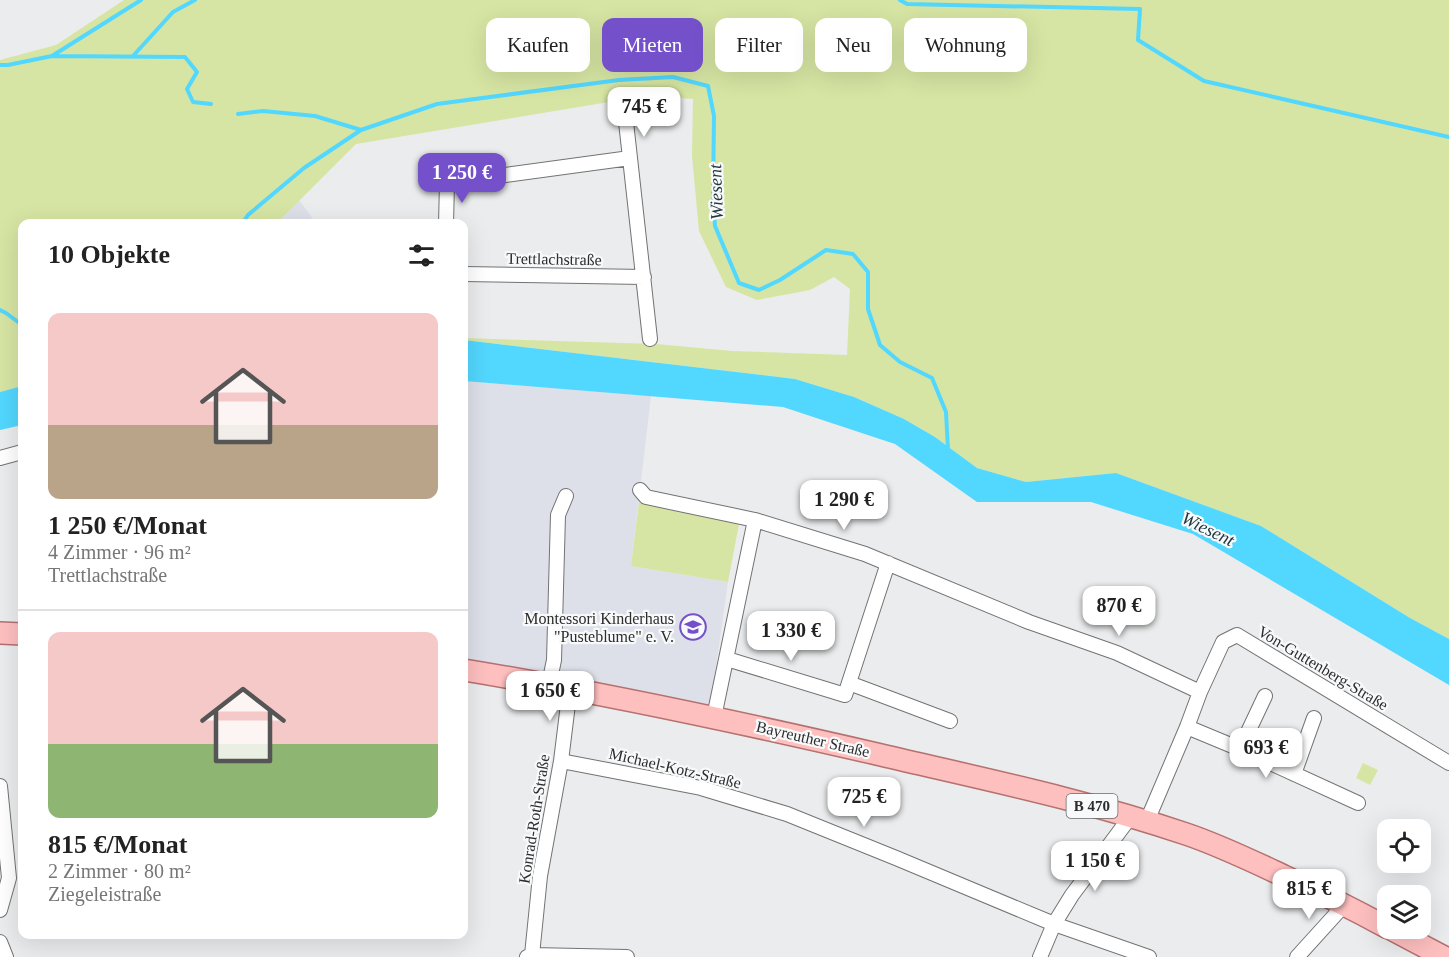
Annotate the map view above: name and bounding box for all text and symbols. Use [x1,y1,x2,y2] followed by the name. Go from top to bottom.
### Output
[486,18,590,72] chip: Kaufen
[602,18,703,72] chip: Mieten
[715,18,803,72] chip: Filter
[815,18,892,72] chip: Neu
[904,18,1027,72] chip: Wohnung
[602,87,686,138] pin: 745 €
[622,95,667,117] text: 745 €
[407,153,517,204] pin: 1 250 €
[432,161,492,183] text: 1 250 €
[705,163,727,220] water label: Wiesent
[405,239,438,272] icon: filters
[48,240,170,269] text: 10 Objekte
[506,250,602,268] street label: Trettlachstraße
[189,352,297,460] icon: home
[789,480,899,531] pin: 1 290 €
[814,488,874,510] text: 1 290 €
[1178,508,1238,551] water label: Wiesent
[48,511,207,540] text: 1 250 €/Monat
[48,541,191,563] text: 4 Zimmer · 96 m²
[48,564,167,586] text: Trettlachstraße
[1077,586,1161,637] pin: 870 €
[1097,594,1142,616] text: 870 €
[524,610,674,645] place label: Montessori Kinderhaus "Pusteblume" e. V.
[736,611,846,662] pin: 1 330 €
[678,612,708,642] school or university icon: Montessori Kinderhaus "Pusteblume" e. V.
[761,619,821,641] text: 1 330 €
[1254,622,1391,714] street label: Von-Guttenberg-Straße
[189,671,297,779] icon: home
[495,671,605,722] pin: 1 650 €
[520,679,580,701] text: 1 650 €
[754,718,871,761] street label: Bayreuther Straße
[1224,728,1308,779] pin: 693 €
[1244,736,1289,758] text: 693 €
[607,745,743,791] street label: Michael-Kotz-Straße
[515,753,553,885] street label: Konrad-Roth-Straße
[822,777,906,828] pin: 725 €
[842,785,887,807] text: 725 €
[1066,794,1118,818] road number: B 470
[1377,819,1431,939] map controls
[1377,819,1431,873] button: locate
[48,830,187,859] text: 815 €/Monat
[1040,841,1150,892] pin: 1 150 €
[1065,849,1125,871] text: 1 150 €
[48,860,191,882] text: 2 Zimmer · 80 m²
[1267,869,1351,920] pin: 815 €
[1287,877,1332,899] text: 815 €
[48,883,161,905] text: Ziegeleistraße
[1377,885,1431,939] button: layers

